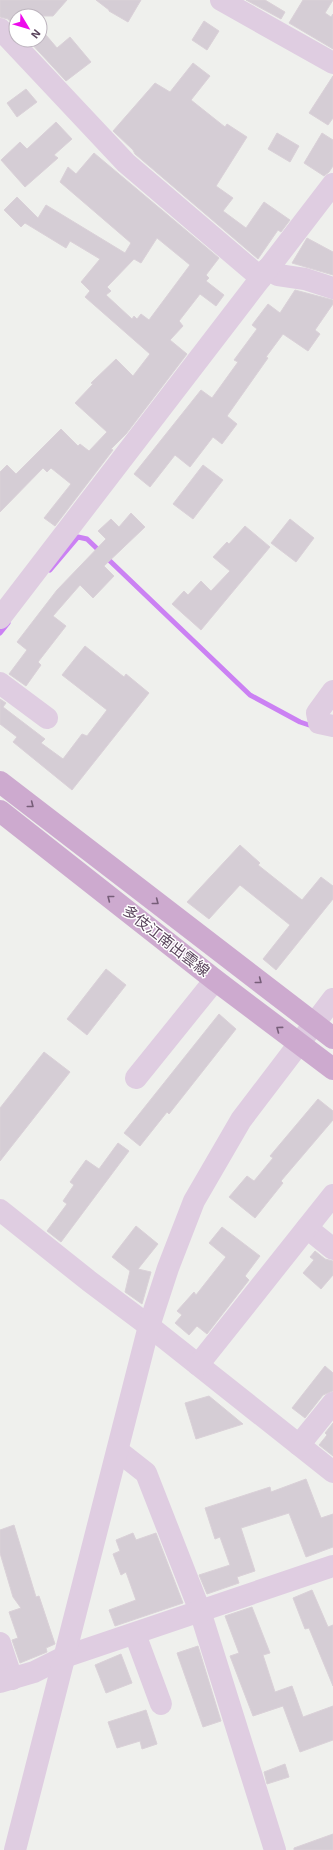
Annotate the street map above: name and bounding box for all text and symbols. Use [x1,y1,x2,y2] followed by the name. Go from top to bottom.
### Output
[8,8,48,48] north arrow
[29,27,44,42] text: N
[26,801,33,808] one-way arrow
[108,895,115,902] one-way arrow
[152,897,159,904] one-way arrow
[120,901,214,980] street label: 多伎江南出雲線
[255,976,262,983] one-way arrow
[277,1027,284,1034] one-way arrow

